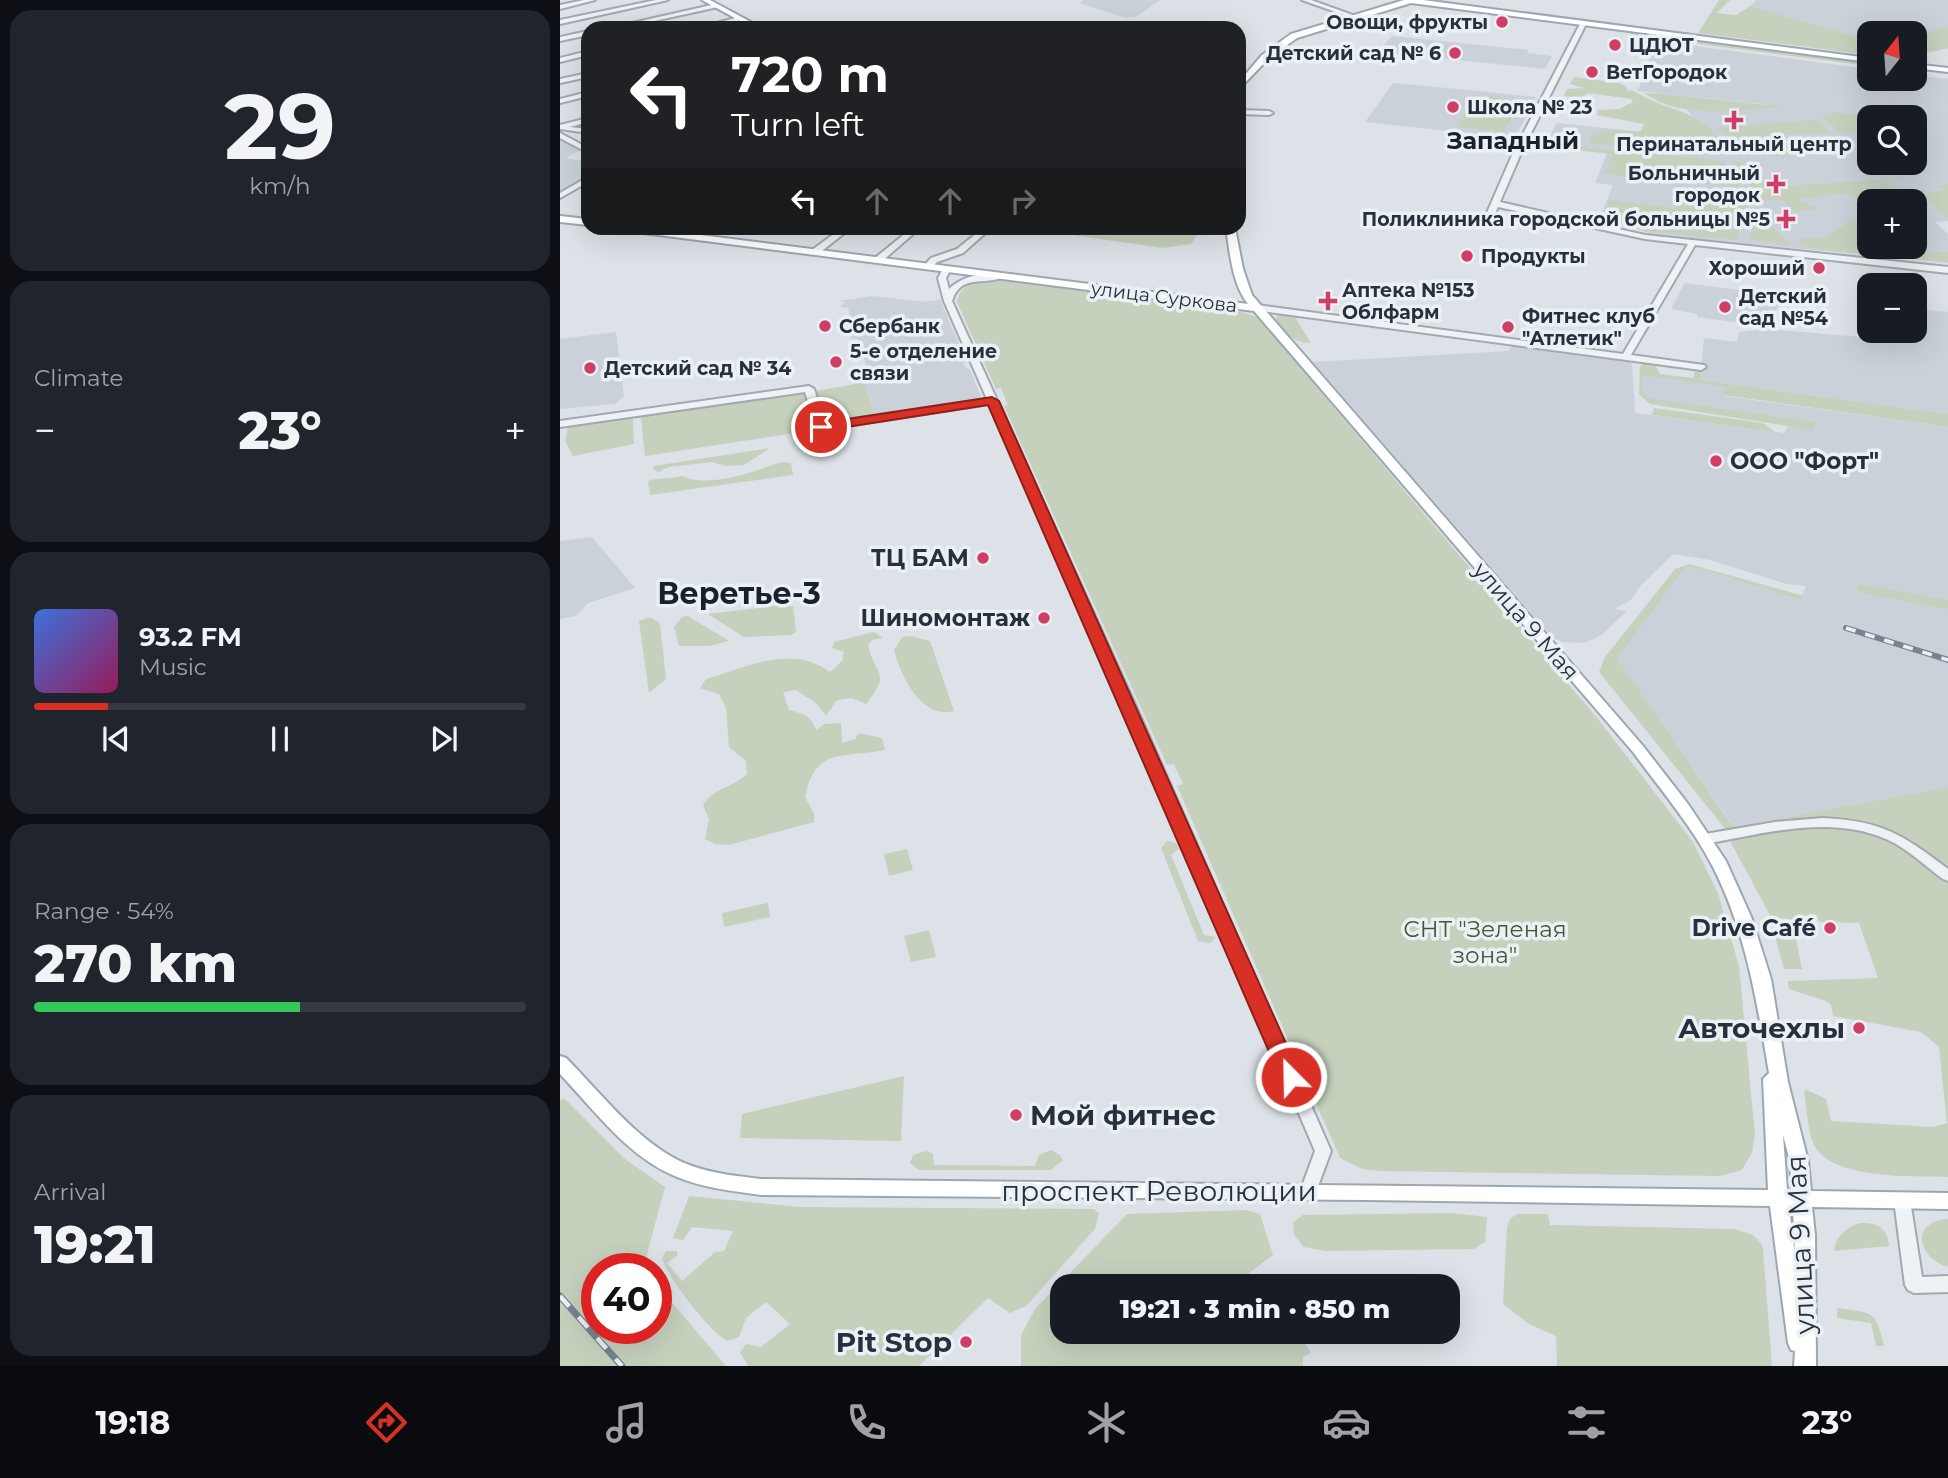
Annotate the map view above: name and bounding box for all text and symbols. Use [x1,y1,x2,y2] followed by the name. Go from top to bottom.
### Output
[1326,11,1488,34] place label: Овощи, фрукты
[1494,14,1510,30] marker: Овощи, фрукты
[1857,21,1927,91] north arrow
[1857,21,1927,343] map controls
[1629,34,1694,57] place label: ЦДЮТ
[1607,37,1623,53] marker: ЦДЮТ
[1266,42,1441,65] place label: Детский сад № 6
[731,45,889,104] text: 720 m
[1447,45,1463,61] marker: Детский сад № 6
[616,49,707,140] icon: left
[1606,61,1728,84] place label: ВетГородок
[1584,64,1600,80] marker: ВетГородок
[224,71,336,182] text: 29
[1467,96,1593,119] place label: Школа № 23
[1445,99,1461,115] marker: Школа № 23
[731,105,865,144] text: Turn left
[1857,105,1927,175] button: search
[1724,110,1744,130] marker: Перинатальный центр
[1446,126,1579,155] district label: Западный
[1616,133,1852,156] place label: Перинатальный центр
[1628,162,1761,207] place label: Больничный городок
[249,172,311,200] text: km/h
[1766,174,1786,194] marker: Больничный городок
[785,182,823,220] icon: left
[858,182,896,220] icon: ahead
[931,182,969,220] icon: ahead
[1004,182,1042,220] icon: right
[1857,189,1927,259] button: +
[1362,208,1770,231] place label: Поликлиника городской больницы №5
[1776,209,1796,229] marker: Поликлиника городской больницы №5
[1481,245,1585,268] place label: Продукты
[1459,248,1475,264] marker: Продукты
[1708,257,1805,280] place label: Хороший
[1811,260,1827,276] marker: Хороший
[1857,273,1927,343] button: −
[1089,277,1238,317] street label: улица Суркова
[1342,279,1475,324] place label: Аптека №153 Облфарм
[1739,285,1828,330] place label: Детский сад №54
[1320,293,1336,309] marker: Аптека №153 Облфарм
[1717,299,1733,315] marker: Детский сад №54
[1522,305,1655,350] place label: Фитнес клуб "Атлетик"
[839,315,941,338] place label: Сбербанк
[817,318,833,334] marker: Сбербанк
[1500,319,1516,335] marker: Фитнес клуб "Атлетик"
[850,340,997,385] place label: 5-е отделение связи
[828,354,844,370] marker: 5-е отделение связи
[604,357,791,380] place label: Детский сад № 34
[582,360,598,376] marker: Детский сад № 34
[34,364,123,392] text: Climate
[791,397,851,457] pin
[238,399,322,462] text: 23°
[34,407,56,454] text: −
[504,407,526,454] text: +
[802,408,840,446] icon: arrive
[1730,447,1879,475] place label: ООО "Форт"
[1708,453,1724,469] marker: ООО "Форт"
[871,544,969,572] place label: ТЦ БАМ
[975,550,991,566] marker: ТЦ БАМ
[1466,555,1585,686] street label: улица 9 Мая
[657,575,821,612] district label: Веретье-3
[860,604,1030,632] place label: Шиномонтаж
[1036,610,1052,626] marker: Шиномонтаж
[139,621,242,653] text: 93.2 FM
[139,653,207,681] text: Music
[97,720,135,758] icon: previous
[261,720,299,758] icon: pause
[425,720,463,758] icon: next
[34,897,174,925] text: Range · 54%
[1692,914,1816,942] place label: Drive Café
[1403,915,1567,969] park label: СНТ "Зеленая зона"
[1822,920,1838,936] marker: Drive Café
[34,932,237,995] text: 270 km
[1678,1011,1845,1045] place label: Авточехлы
[1851,1020,1867,1036] marker: Авточехлы
[1254,1040,1328,1114] position arrow
[1030,1098,1216,1132] place label: Мой фитнес
[1008,1107,1024,1123] marker: Мой фитнес
[1778,1155,1822,1336] street label: улица 9 Мая
[1001,1174,1317,1208] street label: проспект Революции
[34,1178,107,1206] text: Arrival
[34,1213,156,1276] text: 19:21
[581,1253,672,1344] speed limit sign: 40
[1120,1293,1390,1325] text: 19:21 · 3 min · 850 m
[836,1325,952,1359] place label: Pit Stop
[958,1334,974,1350] marker: Pit Stop
[362,1398,411,1447] icon: directions
[602,1398,651,1447] icon: music
[842,1398,891,1447] icon: phone
[1082,1398,1131,1447] icon: climate
[1322,1398,1371,1447] icon: car
[1562,1398,1611,1447] icon: filters
[96,1403,171,1442] text: 19:18
[1802,1403,1852,1442] text: 23°

